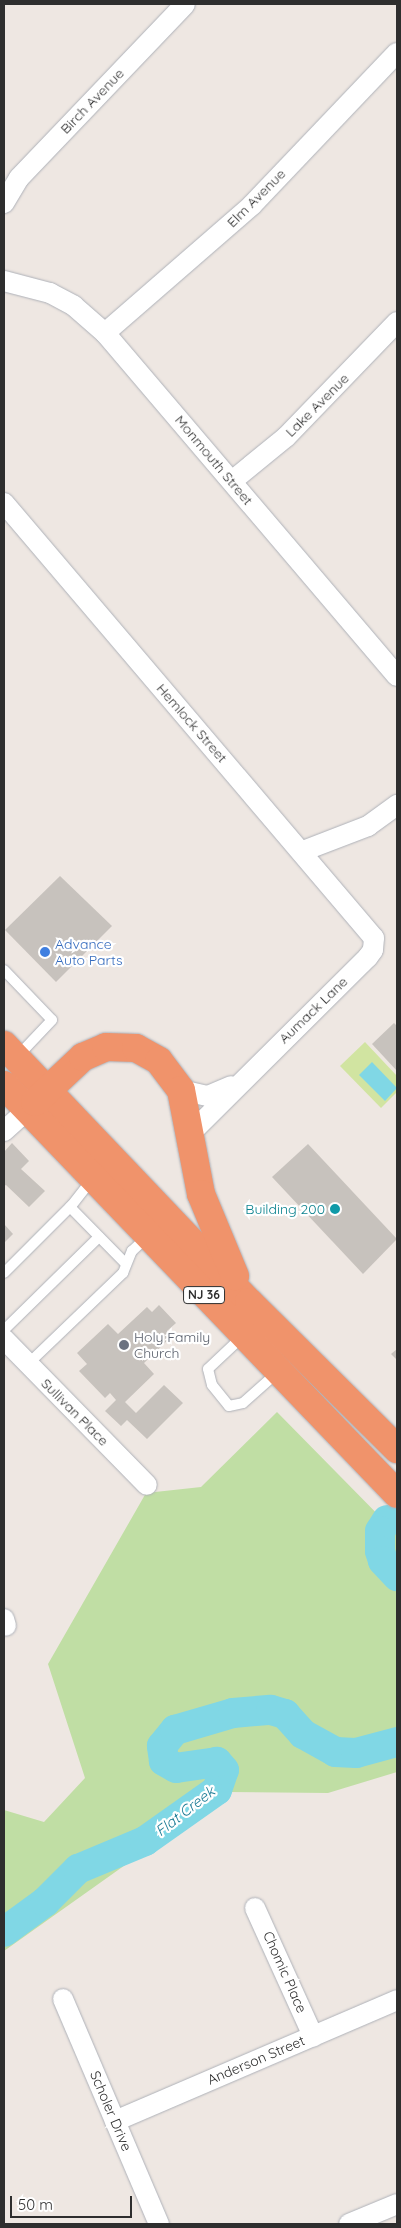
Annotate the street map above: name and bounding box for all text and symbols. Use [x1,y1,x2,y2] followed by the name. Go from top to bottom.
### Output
[57,65,127,137] street label: Birch Avenue
[223,165,289,231] street label: Elm Avenue
[282,370,352,440] street label: Lake Avenue
[172,412,256,508] street label: Monmouth Street
[153,680,231,766] street label: Hemlock Street
[55,936,123,969] place label: Advance Auto Parts
[39,946,51,958] marker: Advance Auto Parts
[275,973,351,1047] street label: Aumack Lane
[245,1201,325,1217] place label: Building 200
[329,1203,341,1215] marker: Building 200
[183,1286,225,1304] road number: NJ 36
[134,1329,210,1361] place label: Holy Family Church
[118,1339,130,1351] marker: Holy Family Church
[38,1375,112,1449] street label: Sullivan Place
[152,1782,218,1840] water label: Flat Creek
[260,1929,310,2015] street label: Chomic Place
[205,2032,307,2088] street label: Anderson Street
[87,2068,135,2154] street label: Scholer Drive
[12,2186,135,2218] scale bar
[18,2195,53,2214] text: 50 m

